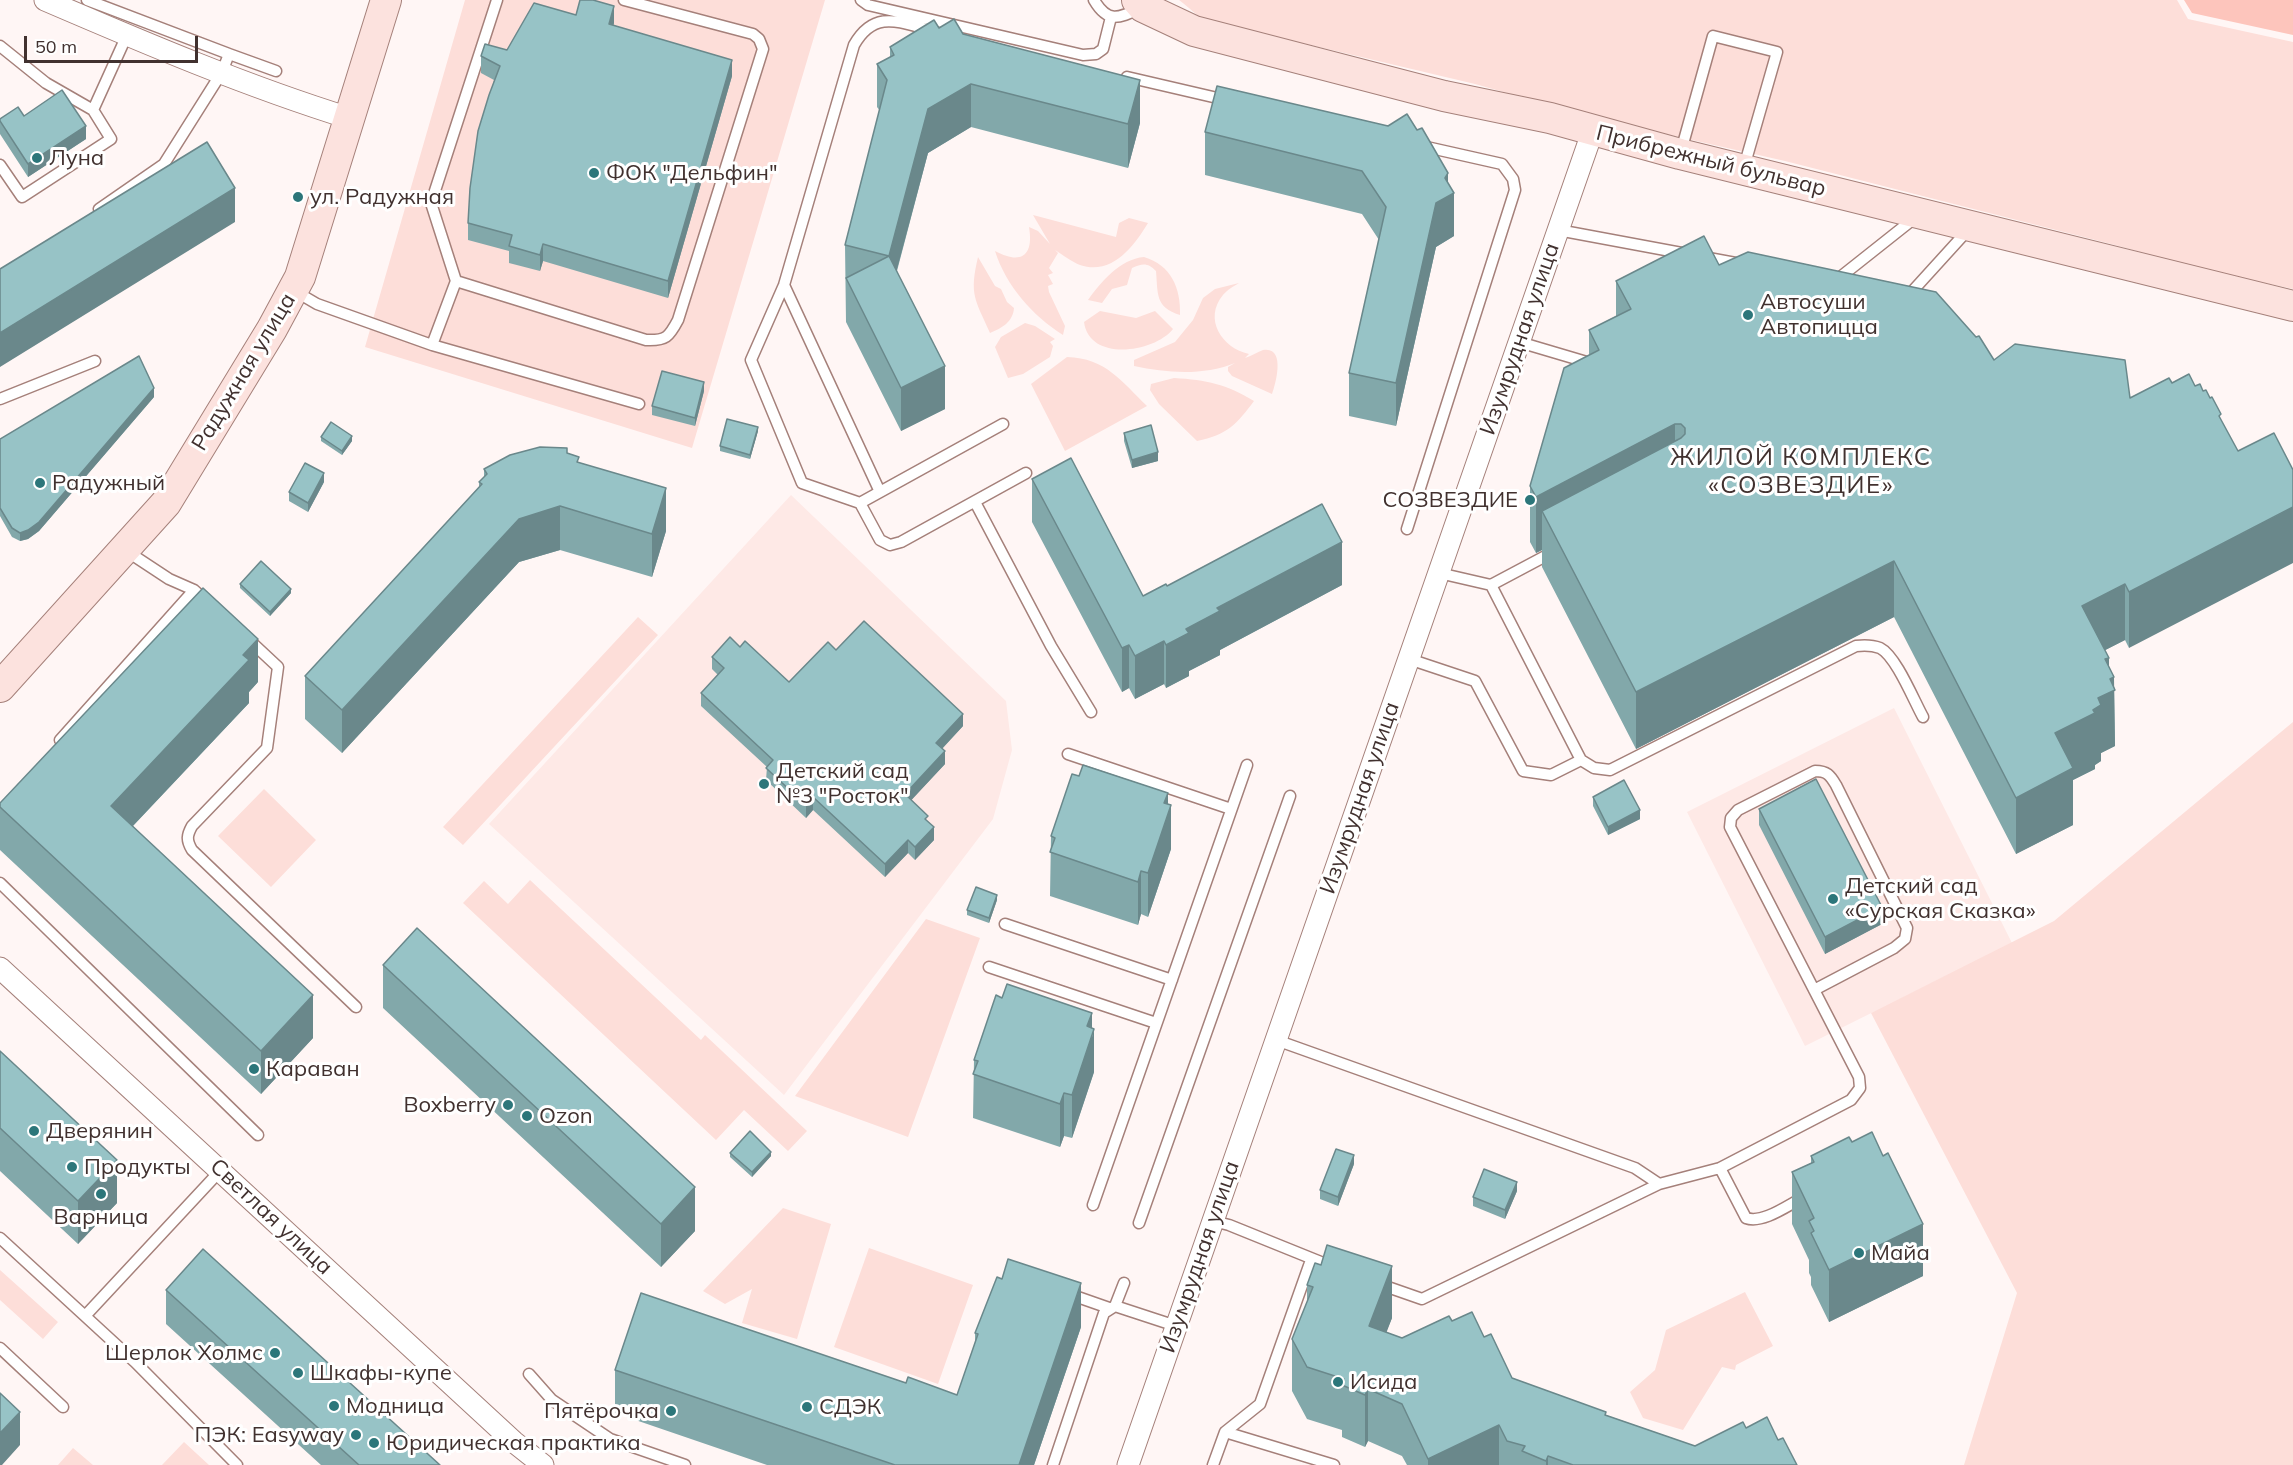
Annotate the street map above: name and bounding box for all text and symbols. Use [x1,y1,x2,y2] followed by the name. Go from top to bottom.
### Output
[27,24,201,62] scale bar
[35,35,77,58] text: 50 m
[1593,120,1829,202] street label: Прибрежный бульвар
[49,145,104,171] place label: Луна
[30,151,44,165] marker: Луна
[606,160,778,186] place label: ФОК "Дельфин"
[587,166,601,180] marker: ФОК "Дельфин"
[310,184,454,210] place label: ул. Радужная
[291,190,305,204] marker: ул. Радужная
[1475,240,1565,438] street label: Изумрудная улица
[187,288,301,456] street label: Радужная улица
[1760,289,1878,340] place label: Автосуши Автопицца
[1741,308,1755,322] marker: Автосуши Автопицца
[1670,444,1932,500] district label: ЖИЛОЙ КОМПЛЕКС «СОЗВЕЗДИЕ»
[52,470,165,496] place label: Радужный
[33,476,47,490] marker: Радужный
[1383,487,1518,513] place label: СОЗВЕЗДИЕ
[1523,493,1537,507] marker: СОЗВЕЗДИЕ
[1315,699,1405,897] street label: Изумрудная улица
[776,758,909,810] place label: Детский сад №3 "Росток"
[757,777,771,791] marker: Детский сад №3 "Росток"
[1845,873,2036,924] place label: Детский сад «Сурская Сказка»
[1826,892,1840,906] marker: Детский сад «Сурская Сказка»
[266,1056,360,1082] place label: Караван
[247,1062,261,1076] marker: Караван
[403,1092,496,1118] place label: Boxberry
[501,1098,515,1112] marker: Boxberry
[539,1103,593,1129] place label: Ozon
[520,1109,534,1123] marker: Ozon
[46,1118,153,1144] place label: Дверянин
[27,1124,41,1138] marker: Дверянин
[84,1154,191,1180] place label: Продукты
[204,1154,338,1280] street label: Светлая улица
[1155,1158,1245,1356] street label: Изумрудная улица
[65,1160,79,1174] marker: Продукты
[94,1187,108,1201] marker: Варница
[54,1204,148,1230] place label: Варница
[1871,1240,1930,1266] place label: Майа
[1852,1246,1866,1260] marker: Майа
[105,1340,263,1366] place label: Шерлок Холмс
[268,1346,282,1360] marker: Шерлок Холмс
[310,1360,452,1386] place label: Шкафы-купе
[291,1366,305,1380] marker: Шкафы-купе
[1350,1369,1417,1395] place label: Исида
[1331,1375,1345,1389] marker: Исида
[346,1393,444,1419] place label: Модница
[819,1394,881,1420] place label: СДЭК
[544,1398,659,1424] place label: Пятёрочка
[327,1399,341,1413] marker: Модница
[800,1400,814,1414] marker: СДЭК
[664,1404,678,1418] marker: Пятёрочка
[195,1422,344,1448] place label: ПЭК: Easyway
[349,1428,363,1442] marker: ПЭК: Easyway
[386,1430,641,1456] place label: Юридическая практика
[367,1436,381,1450] marker: Юридическая практика

